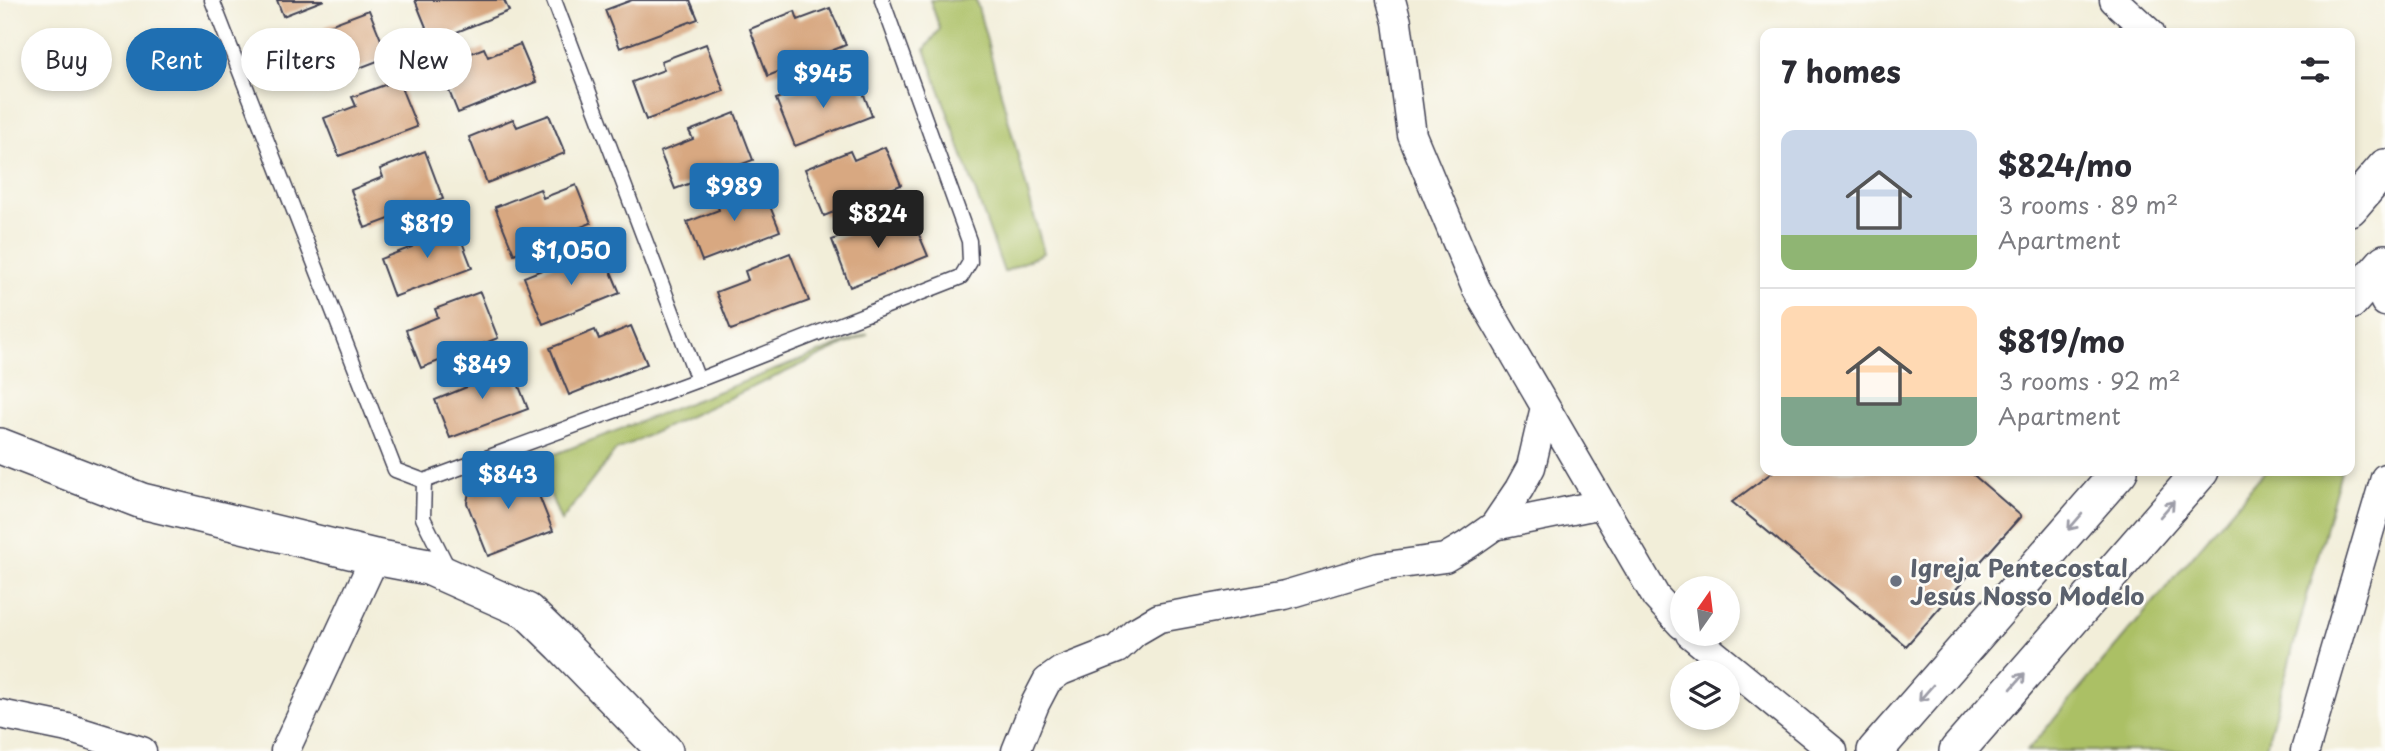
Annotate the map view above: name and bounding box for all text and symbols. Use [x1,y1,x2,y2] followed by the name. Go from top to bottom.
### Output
[21,28,112,91] chip: Buy
[126,28,227,91] chip: Rent
[241,28,360,91] chip: Filters
[374,28,472,91] chip: New
[1781,48,1901,93] text: 7 homes
[782,50,864,110] pin: $945
[2296,51,2334,89] icon: filters
[793,55,853,90] text: $945
[1998,142,2132,187] text: $824/mo
[1837,158,1921,242] icon: home
[693,164,775,223] pin: $989
[706,168,762,203] text: $989
[1998,187,2178,222] text: 3 rooms · 89 m²
[837,190,919,250] pin: $824
[849,195,907,230] text: $824
[386,201,468,260] pin: $819
[400,205,454,240] text: $819
[1998,222,2121,257] text: Apartment
[514,228,628,287] pin: $1,050
[531,232,611,267] text: $1,050
[1998,318,2125,363] text: $819/mo
[1837,334,1921,418] icon: home
[441,342,523,401] pin: $849
[453,346,511,381] text: $849
[1998,363,2181,398] text: 3 rooms · 92 m²
[1998,398,2121,433] text: Apartment
[467,452,549,511] pin: $843
[478,456,538,491] text: $843
[2159,500,2175,518] one-way arrow
[2067,513,2084,530] one-way arrow
[1910,549,2144,613] place label: Igreja Pentecostal Jesus Nosso Modelo
[1888,573,1904,589] marker: Igreja Pentecostal Jesus Nosso Modelo
[1670,576,1740,646] north arrow
[1670,576,1740,730] map controls
[1670,660,1740,730] button: layers
[2010,672,2026,690] one-way arrow
[1917,684,1934,701] one-way arrow

